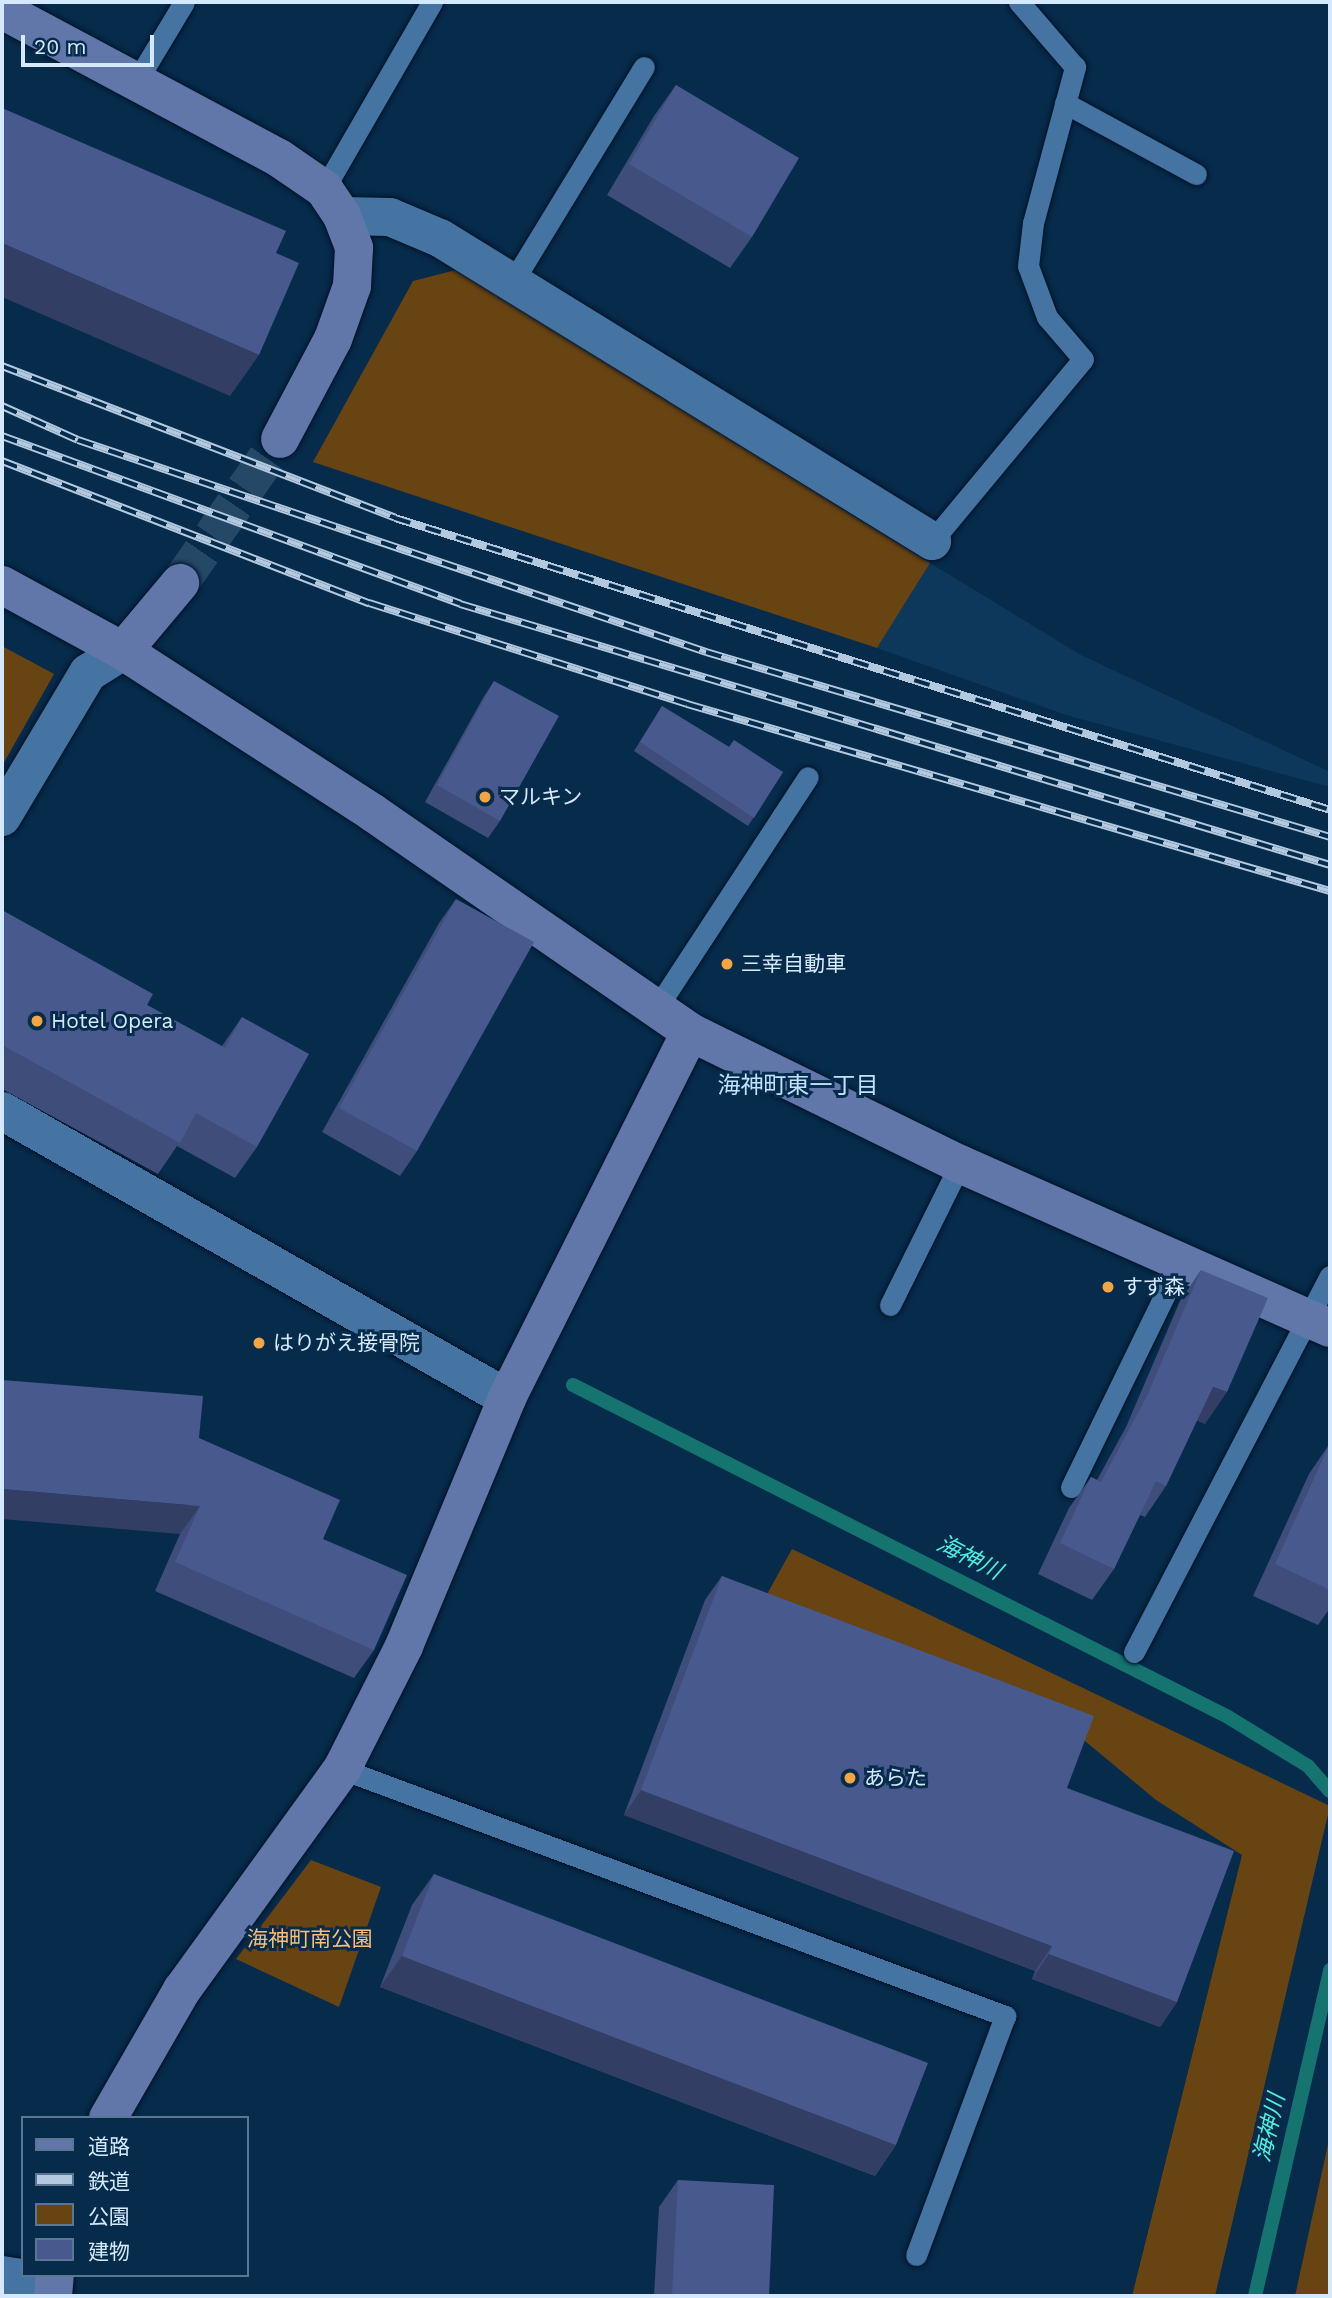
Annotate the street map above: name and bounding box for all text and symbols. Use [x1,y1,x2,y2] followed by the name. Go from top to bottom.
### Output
[24,21,158,65] scale bar
[34,34,86,59] text: 20 m
[499,784,583,810] place label: マルキン
[477,789,493,805] marker: マルキン
[741,951,846,977] place label: 三幸自動車
[719,956,735,972] marker: 三幸自動車
[51,1008,174,1034] place label: Hotel Opera
[29,1013,45,1029] marker: Hotel Opera
[718,1072,878,1100] district label: 海神町東一丁目
[1122,1274,1185,1300] place label: すず森
[1100,1279,1116,1295] marker: すず森
[273,1330,420,1356] place label: はりがえ接骨院
[251,1335,267,1351] marker: はりがえ接骨院
[932,1530,1006,1586] water label: 海神川
[864,1765,927,1791] place label: あらた
[842,1770,858,1786] marker: あらた
[247,1926,373,1952] park label: 海神町南公園
[1249,2091,1291,2165] water label: 海神川
[21,2116,248,2277] legend
[88,2134,130,2159] text: 道路
[88,2169,130,2194] text: 鉄道
[88,2204,130,2229] text: 公園
[88,2239,130,2264] text: 建物

